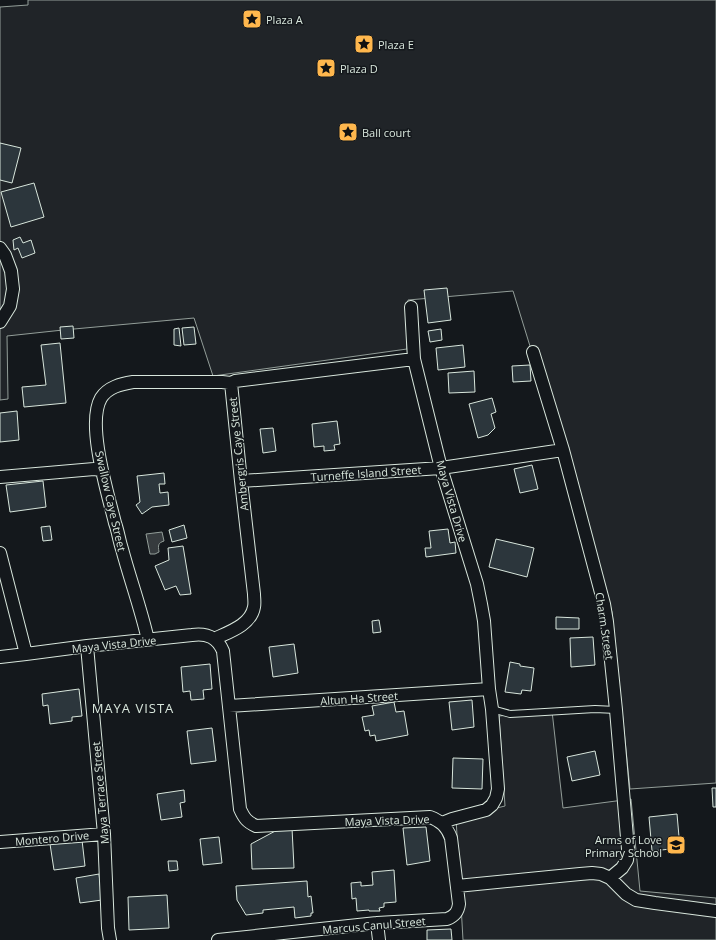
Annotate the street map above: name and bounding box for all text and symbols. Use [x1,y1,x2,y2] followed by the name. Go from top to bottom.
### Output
[241,8,263,30] place icon: Plaza A
[266,12,303,27] place label: Plaza A
[353,33,375,55] place icon: Plaza E
[378,37,414,52] place label: Plaza E
[315,57,337,79] place icon: Plaza D
[340,61,378,76] place label: Plaza D
[337,121,359,143] place icon: Ball court
[362,125,411,140] place label: Ball court
[225,396,251,512] street label: Ambergris Caye Street
[92,449,130,553] street label: Swallow Caye Street
[433,458,471,544] street label: Maya Vista Drive
[310,462,422,484] street label: Turneffe Island Street
[592,591,618,661] street label: Charm Street
[71,632,157,656] street label: Maya Vista Drive
[320,688,398,708] street label: Altun Ha Street
[92,699,174,717] district label: MAYA VISTA
[88,741,112,845] street label: Maya Terrace Street
[344,811,430,829] street label: Maya Vista Drive
[14,827,90,849] street label: Montero Drive
[585,832,662,860] place label: Arms of Love Primary School
[665,834,687,856] school or university icon: Arms of Love Primary School
[322,913,426,937] street label: Marcus Canul Street

